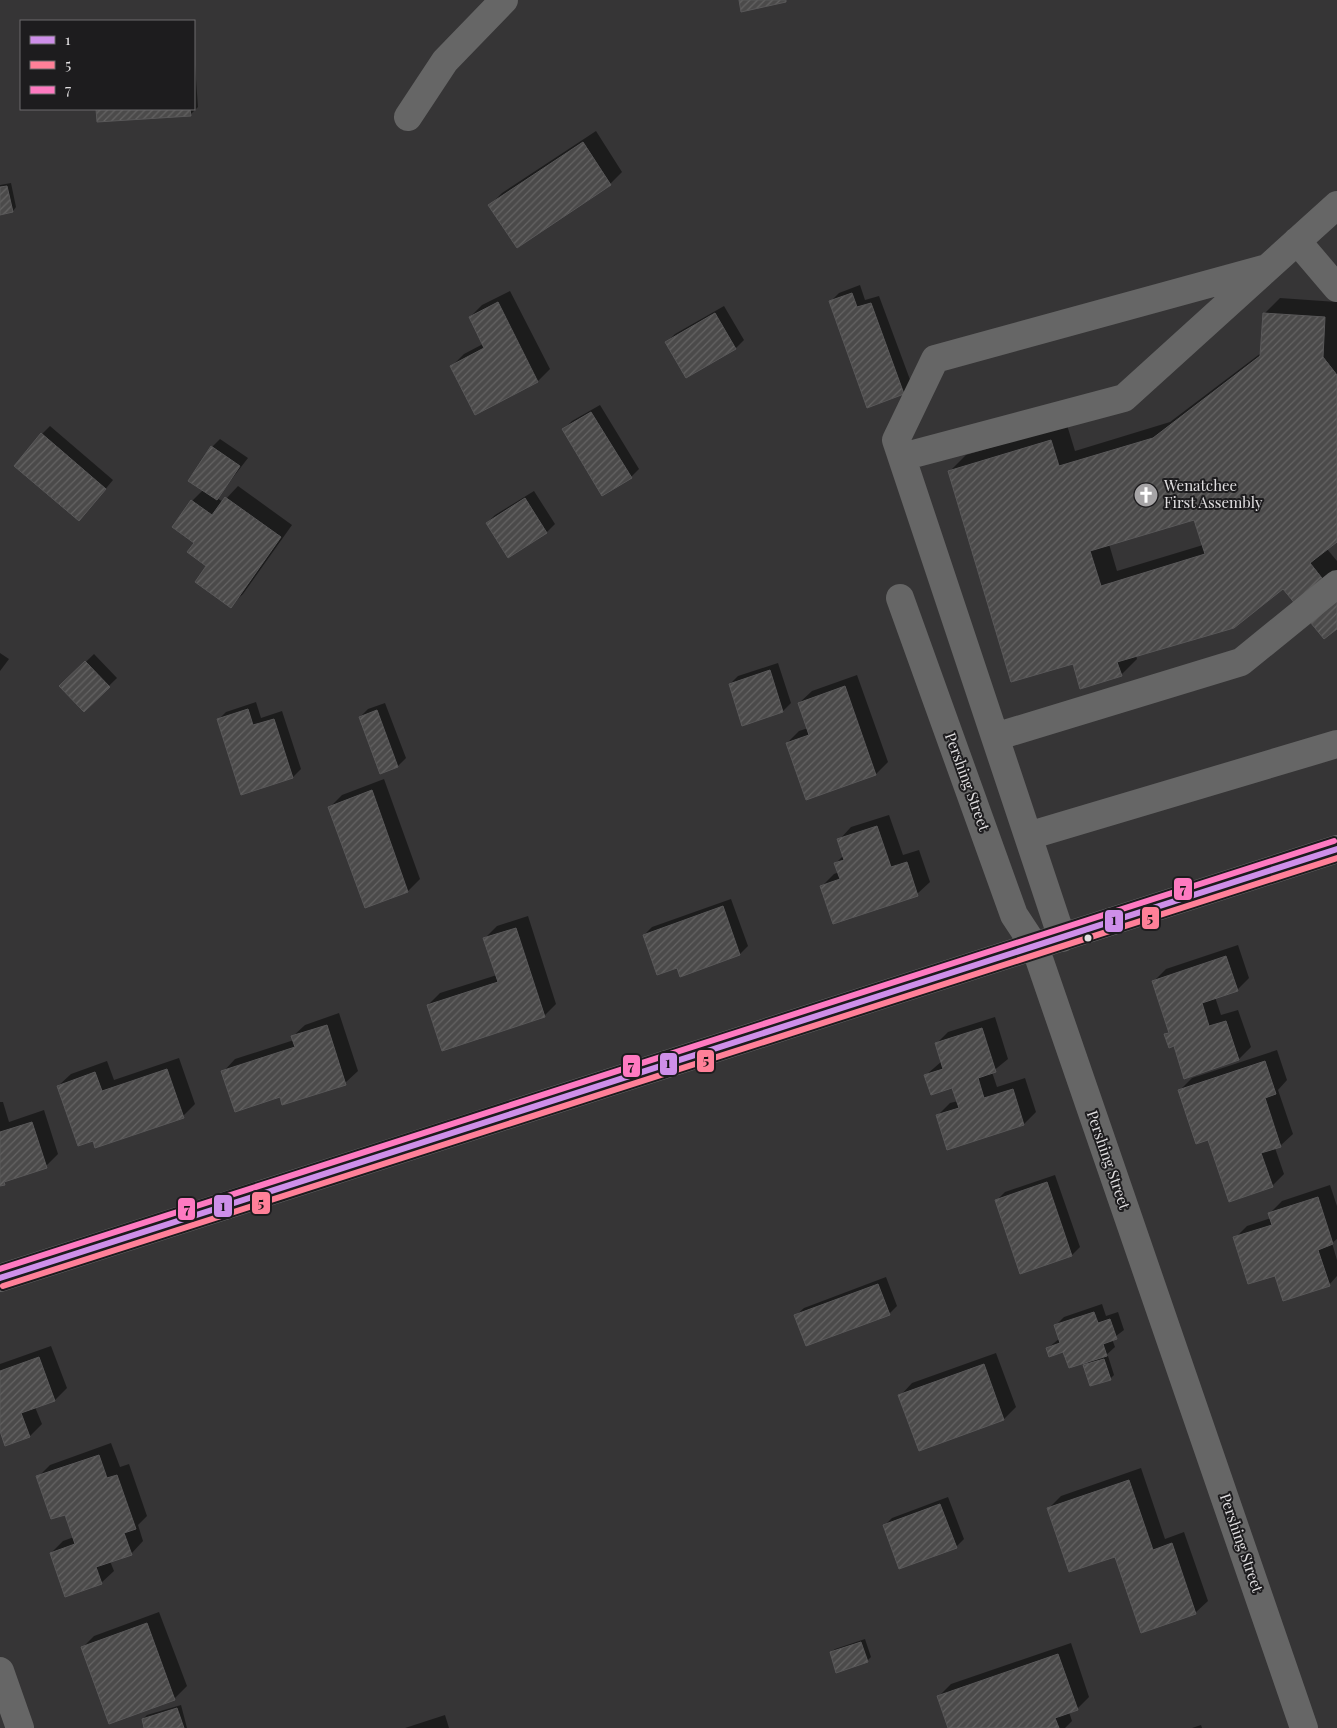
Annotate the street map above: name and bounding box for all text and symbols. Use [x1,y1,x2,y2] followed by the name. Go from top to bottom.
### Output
[20,20,195,110] legend
[65,29,71,49] text: 1
[65,54,71,74] text: 5
[65,79,71,99] text: 7
[1163,475,1263,512] place label: Wenatchee First Assembly
[1133,482,1159,508] church icon: Wenatchee First Assembly
[941,730,995,834] street label: Pershing Street
[1173,877,1193,901] line badge: 7
[1180,879,1187,898] text: 7
[1141,906,1160,930] line badge: 5
[1147,908,1153,927] text: 5
[1104,909,1124,933] line badge: 1
[1111,910,1117,929] text: 1
[1083,933,1093,943] unlabelled marker
[696,1049,715,1073] line badge: 5
[703,1050,709,1069] text: 5
[659,1052,678,1076] line badge: 1
[665,1053,671,1072] text: 1
[622,1054,641,1078] line badge: 7
[628,1056,635,1075] text: 7
[1083,1107,1135,1213] street label: Pershing Street
[251,1191,271,1215] line badge: 5
[258,1193,264,1212] text: 5
[213,1194,233,1218] line badge: 1
[220,1196,226,1215] text: 1
[177,1197,196,1221] line badge: 7
[184,1199,191,1218] text: 7
[1216,1490,1268,1596] street label: Pershing Street

